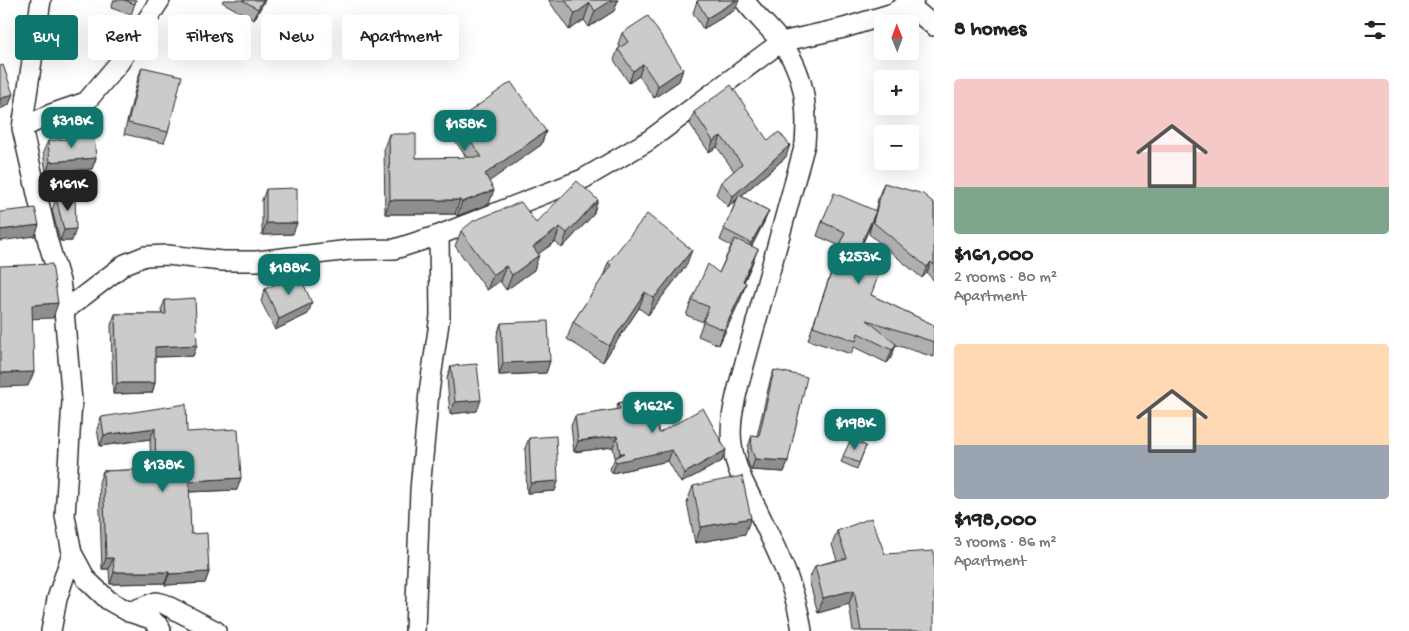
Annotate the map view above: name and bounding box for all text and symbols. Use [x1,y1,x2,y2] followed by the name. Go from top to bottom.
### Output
[15,15,78,60] chip: Buy
[88,15,158,60] chip: Rent
[168,15,251,60] chip: Filters
[261,15,332,60] chip: New
[342,15,459,60] chip: Apartment
[874,15,919,60] north arrow
[874,15,919,170] map controls
[1361,16,1389,44] icon: filters
[954,18,1026,43] text: 8 homes
[874,70,919,115] button: +
[37,106,107,149] pin: $318K
[430,110,500,152] pin: $158K
[1127,111,1217,201] icon: home
[52,113,92,132] text: $318K
[445,116,485,135] text: $158K
[874,125,919,170] button: −
[33,170,103,212] pin: $161K
[49,176,87,195] text: $161K
[824,242,894,285] pin: $253K
[954,244,1033,269] text: $161,000
[839,249,879,268] text: $253K
[254,254,324,296] pin: $188K
[269,260,309,279] text: $188K
[954,269,1057,288] text: 2 rooms · 80 m²
[954,288,1026,307] text: Apartment
[1127,376,1217,466] icon: home
[618,392,688,434] pin: $162K
[634,398,672,417] text: $162K
[820,408,890,451] pin: $198K
[835,415,875,434] text: $198K
[128,450,198,493] pin: $138K
[143,457,183,476] text: $138K
[954,509,1036,534] text: $198,000
[954,534,1057,553] text: 3 rooms · 86 m²
[954,553,1026,572] text: Apartment

